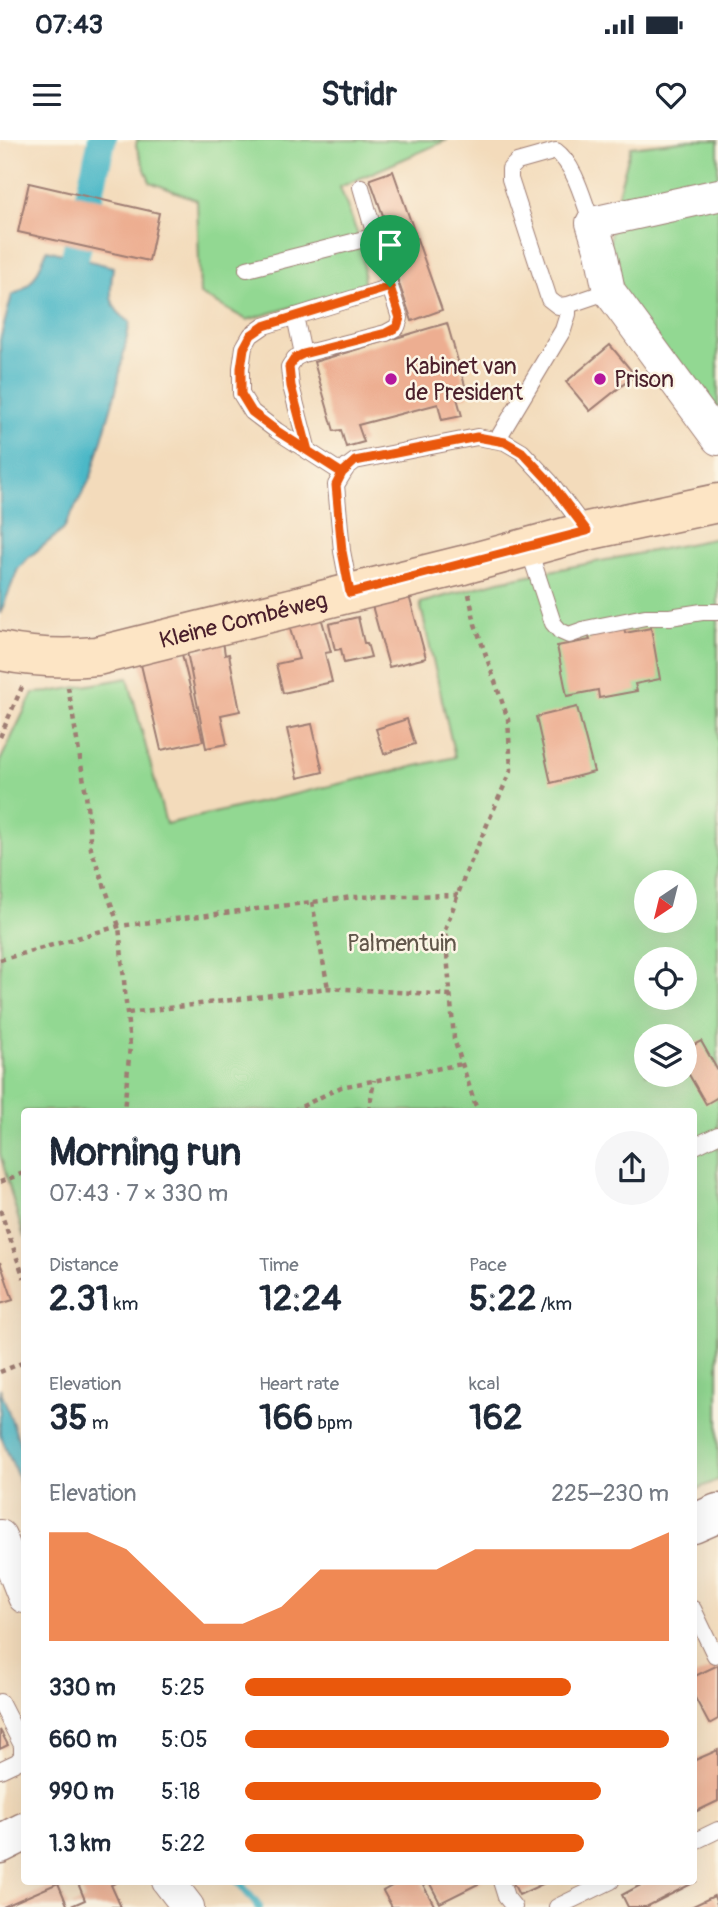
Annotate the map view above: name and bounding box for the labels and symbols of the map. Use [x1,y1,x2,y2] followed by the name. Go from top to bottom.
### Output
[360,215,420,287] pin
[405,352,524,407] place label: Kabinet van de President
[614,365,674,394] place label: Prison
[383,371,399,387] marker: Kabinet van de President
[592,371,608,387] marker: Prison
[156,585,330,655] street label: Kleine Combéweg
[634,870,696,933] north arrow
[347,929,457,958] park label: Palmentuin

